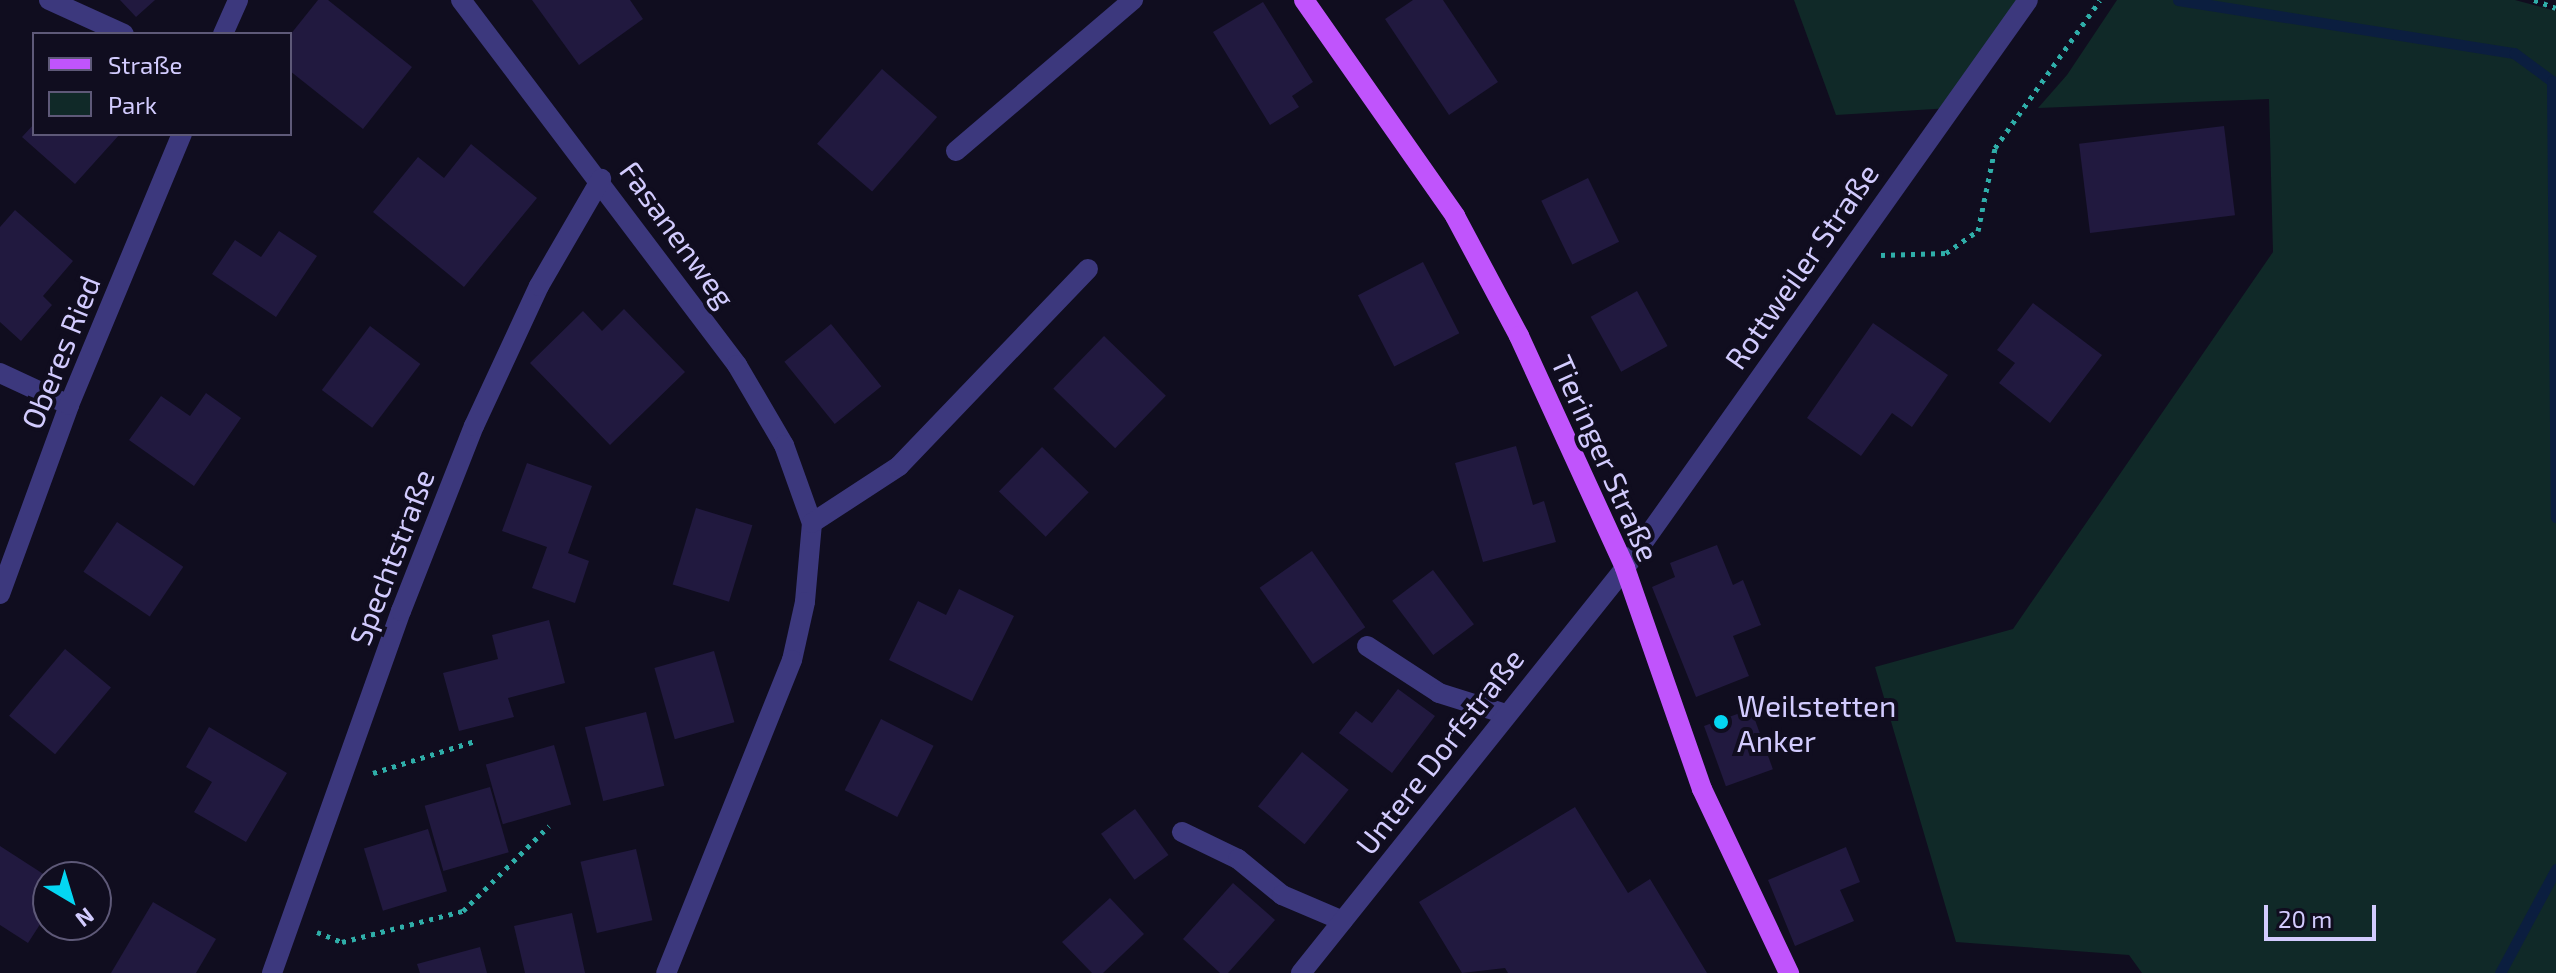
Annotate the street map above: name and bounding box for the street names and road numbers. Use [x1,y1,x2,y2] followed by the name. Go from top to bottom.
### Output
[613,154,743,314] street label: Fasanenweg
[1717,156,1885,376] street label: Rottweiler Straße
[13,270,107,434] street label: Oberes Ried
[1544,349,1668,567] street label: Tieringer Straße
[341,464,441,650] street label: Spechtstraße
[1347,641,1531,861] street label: Untere Dorfstraße

